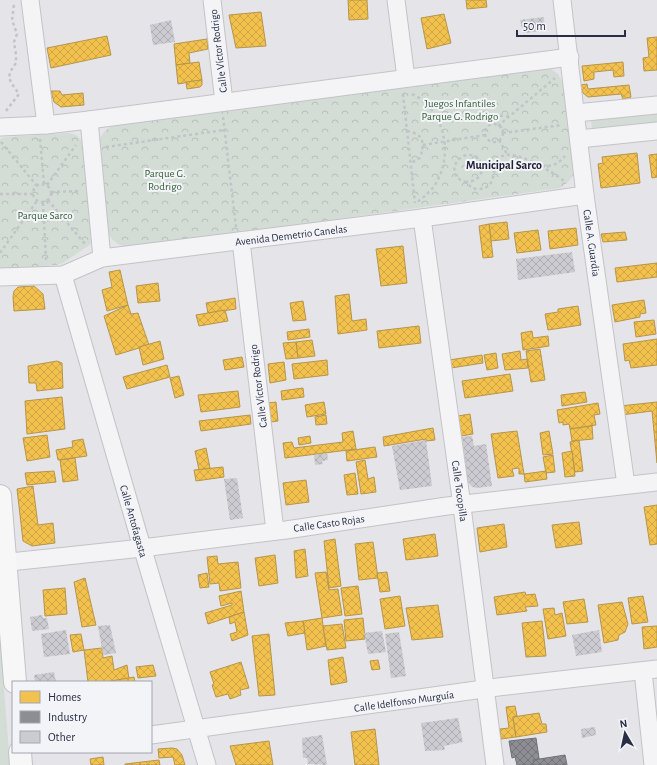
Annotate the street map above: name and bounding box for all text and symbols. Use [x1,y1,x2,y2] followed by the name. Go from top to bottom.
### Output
[208,9,229,93] street label: Calle Víctor Rodrigo
[517,12,625,38] scale bar
[523,20,546,32] text: 50 m
[422,98,498,122] park label: Juegos Infantiles Parque G. Rodrigo
[466,159,542,171] district label: Municipal Sarco
[144,168,186,192] park label: Parque G. Rodrigo
[581,209,602,277] street label: Calle A. Guardia
[17,210,73,221] park label: Parque Sarco
[234,223,348,248] street label: Avenida Demetrio Canelas
[248,344,269,428] street label: Calle Víctor Rodrigo
[450,460,469,522] street label: Calle Tocopilla
[118,484,149,559] street label: Calle Antofagasta
[293,513,365,534] street label: Calle Casto Rojas
[12,681,152,753] legend
[353,689,455,714] street label: Calle Idelfonso Murguía
[48,691,81,703] text: Homes
[48,711,87,724] text: Industry
[605,713,645,753] north arrow
[619,718,628,730] text: N
[48,731,75,743] text: Other

